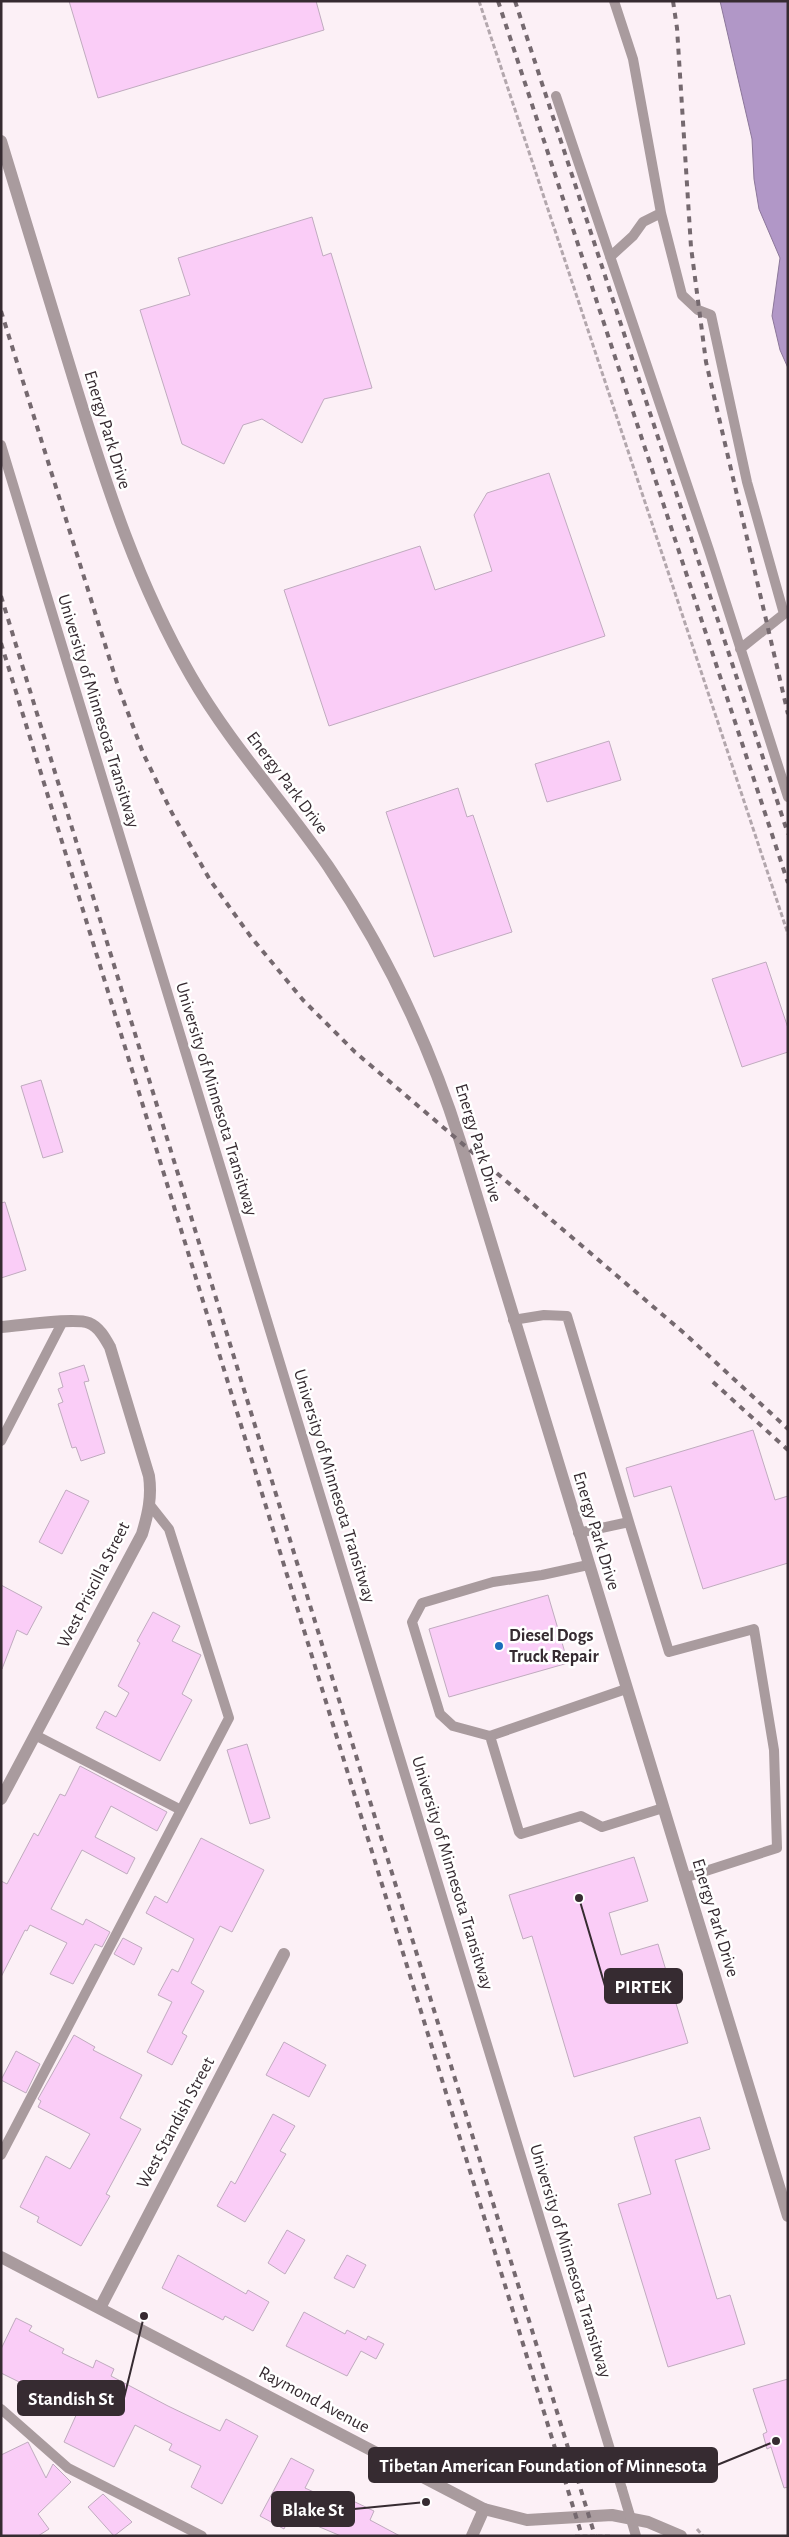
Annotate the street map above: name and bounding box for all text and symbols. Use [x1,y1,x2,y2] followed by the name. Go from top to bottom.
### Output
[80,369,134,491] street label: Energy Park Drive
[54,592,142,830] street label: University of Minnesota Transitway
[243,729,331,837] street label: Energy Park Drive
[172,980,260,1218] street label: University of Minnesota Transitway
[451,1082,505,1204] street label: Energy Park Drive
[290,1367,378,1605] street label: University of Minnesota Transitway
[569,1470,623,1592] street label: Energy Park Drive
[54,1519,134,1651] street label: West Priscilla Street
[509,1627,599,1666] place label: Diesel Dogs Truck Repair
[493,1640,505,1652] marker: Diesel Dogs Truck Repair
[408,1754,496,1992] street label: University of Minnesota Transitway
[688,1857,742,1979] street label: Energy Park Drive
[605,1969,682,2003] callout: PIRTEK
[614,1978,672,1997] text: PIRTEK
[134,2054,218,2192] street label: West Standish Street
[526,2142,614,2380] street label: University of Minnesota Transitway
[256,2363,372,2437] street label: Raymond Avenue
[18,2381,124,2415] callout: Standish St
[28,2390,115,2409] text: Standish St
[369,2448,717,2482] callout: Tibetan American Foundation of Minnesota
[379,2457,707,2476] text: Tibetan American Foundation of Minnesota
[272,2492,354,2526] callout: Blake St
[282,2501,345,2520] text: Blake St

